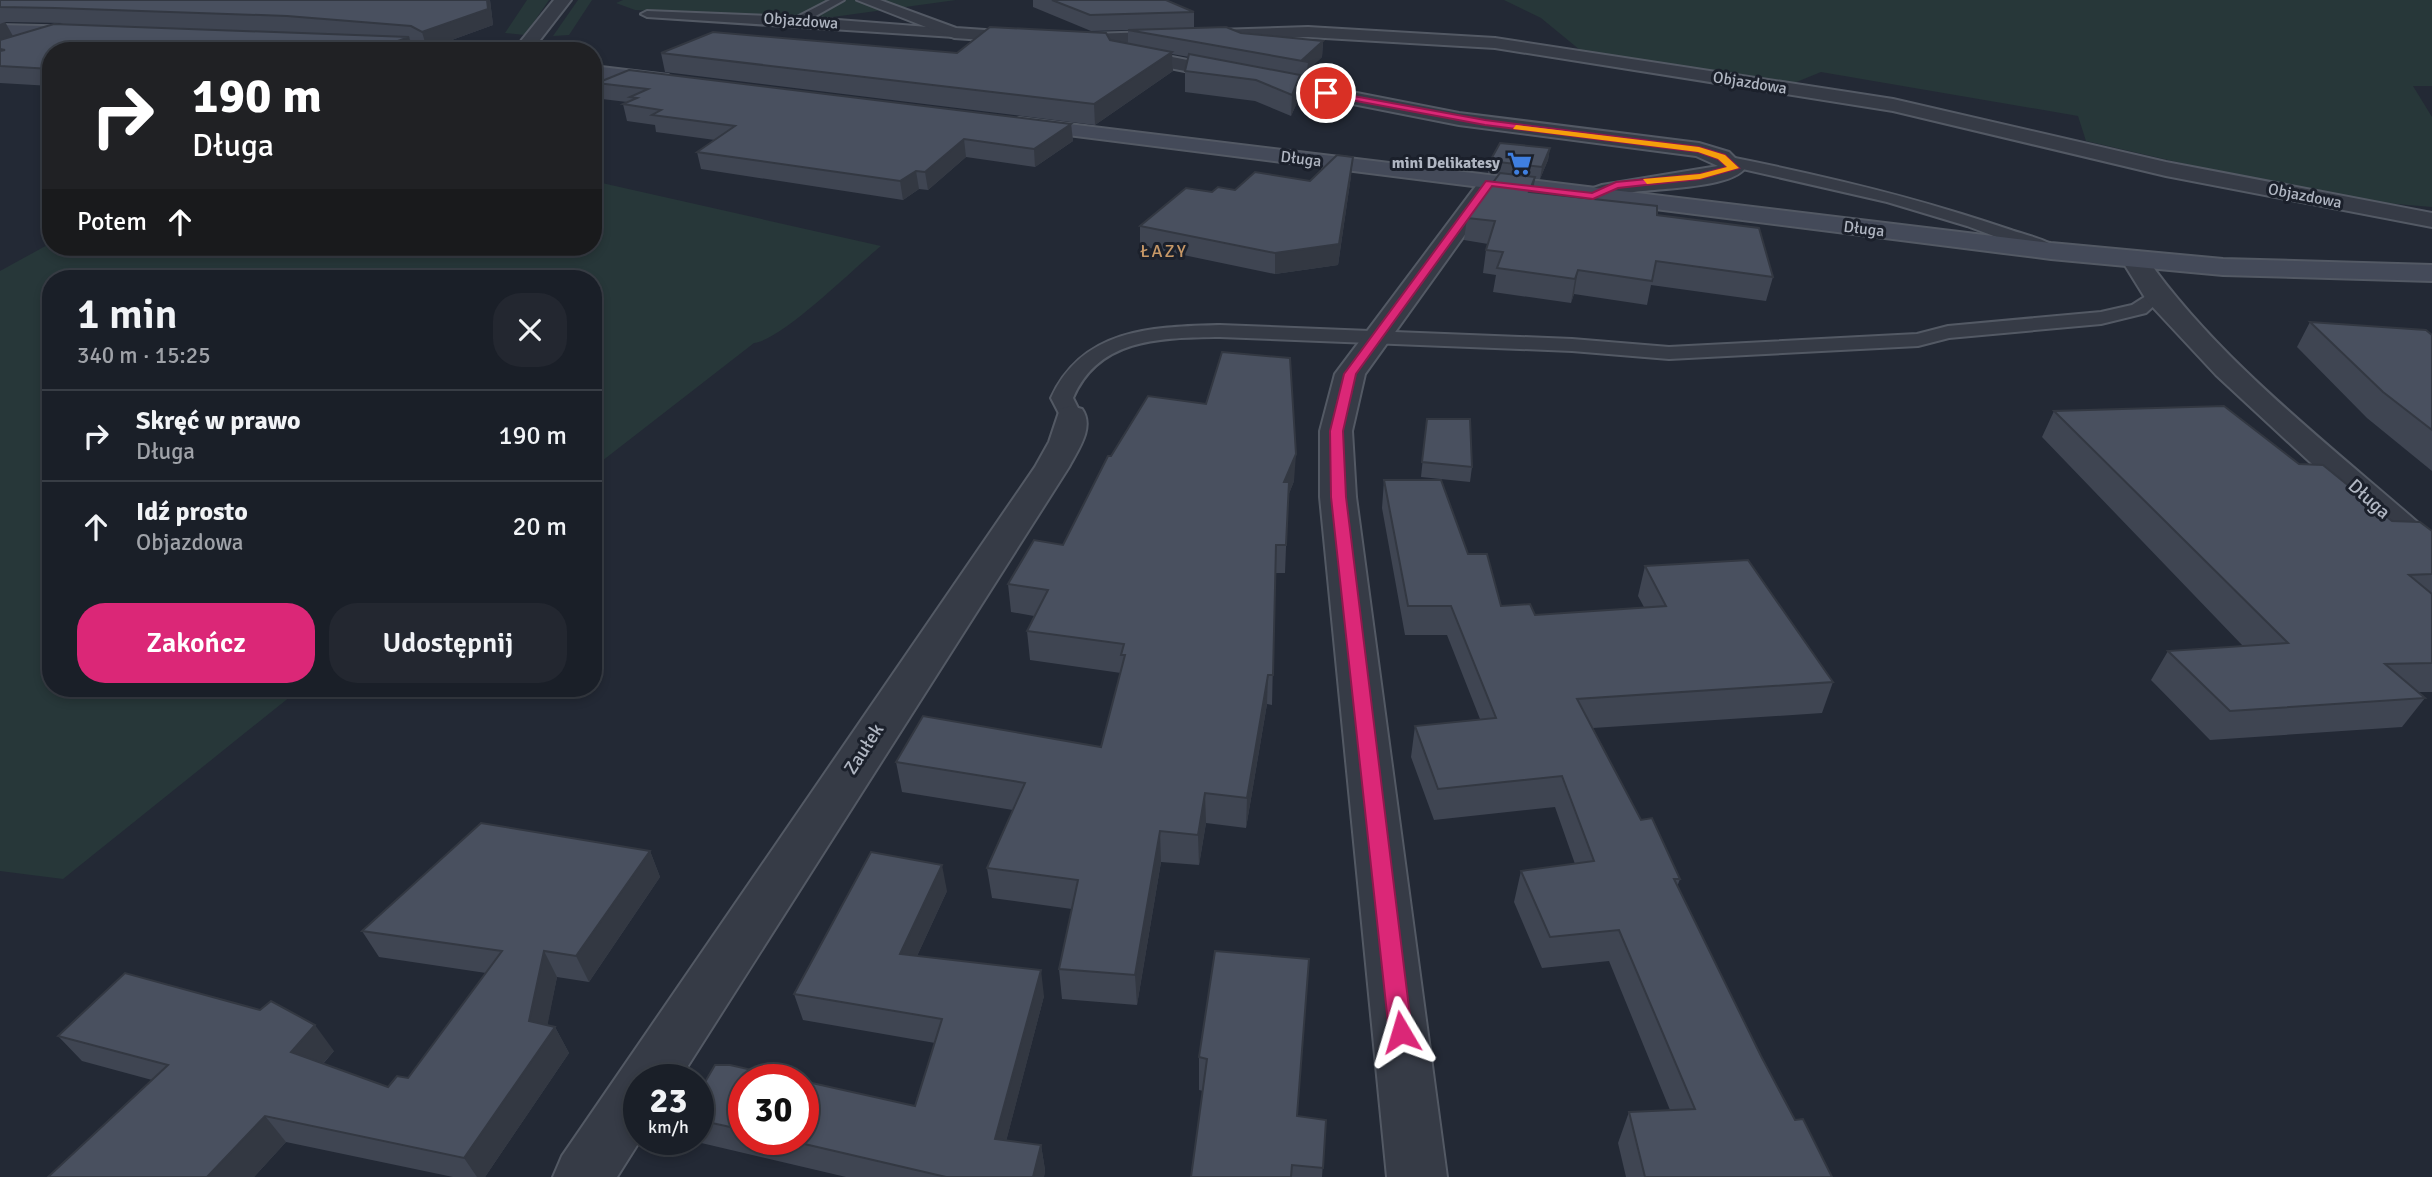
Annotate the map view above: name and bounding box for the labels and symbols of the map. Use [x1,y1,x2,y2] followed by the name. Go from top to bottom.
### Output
[763,8,839,34] street label: Objazdowa
[1296,63,1356,123] pin
[1712,67,1788,99] street label: Objazdowa
[1279,147,1323,171] street label: Długa
[1506,149,1534,177] supermarket icon: mini Delikatesy
[1392,153,1500,173] place label: mini Delikatesy
[2266,179,2344,213] street label: Objazdowa
[1842,217,1886,241] street label: Długa
[1140,240,1188,262] district label: ŁAZY
[2343,474,2395,524] street label: Długa
[839,719,890,779] street label: Zaułek
[1364,995,1438,1069] position arrow
[728,1064,819,1155] speed limit sign: 30

